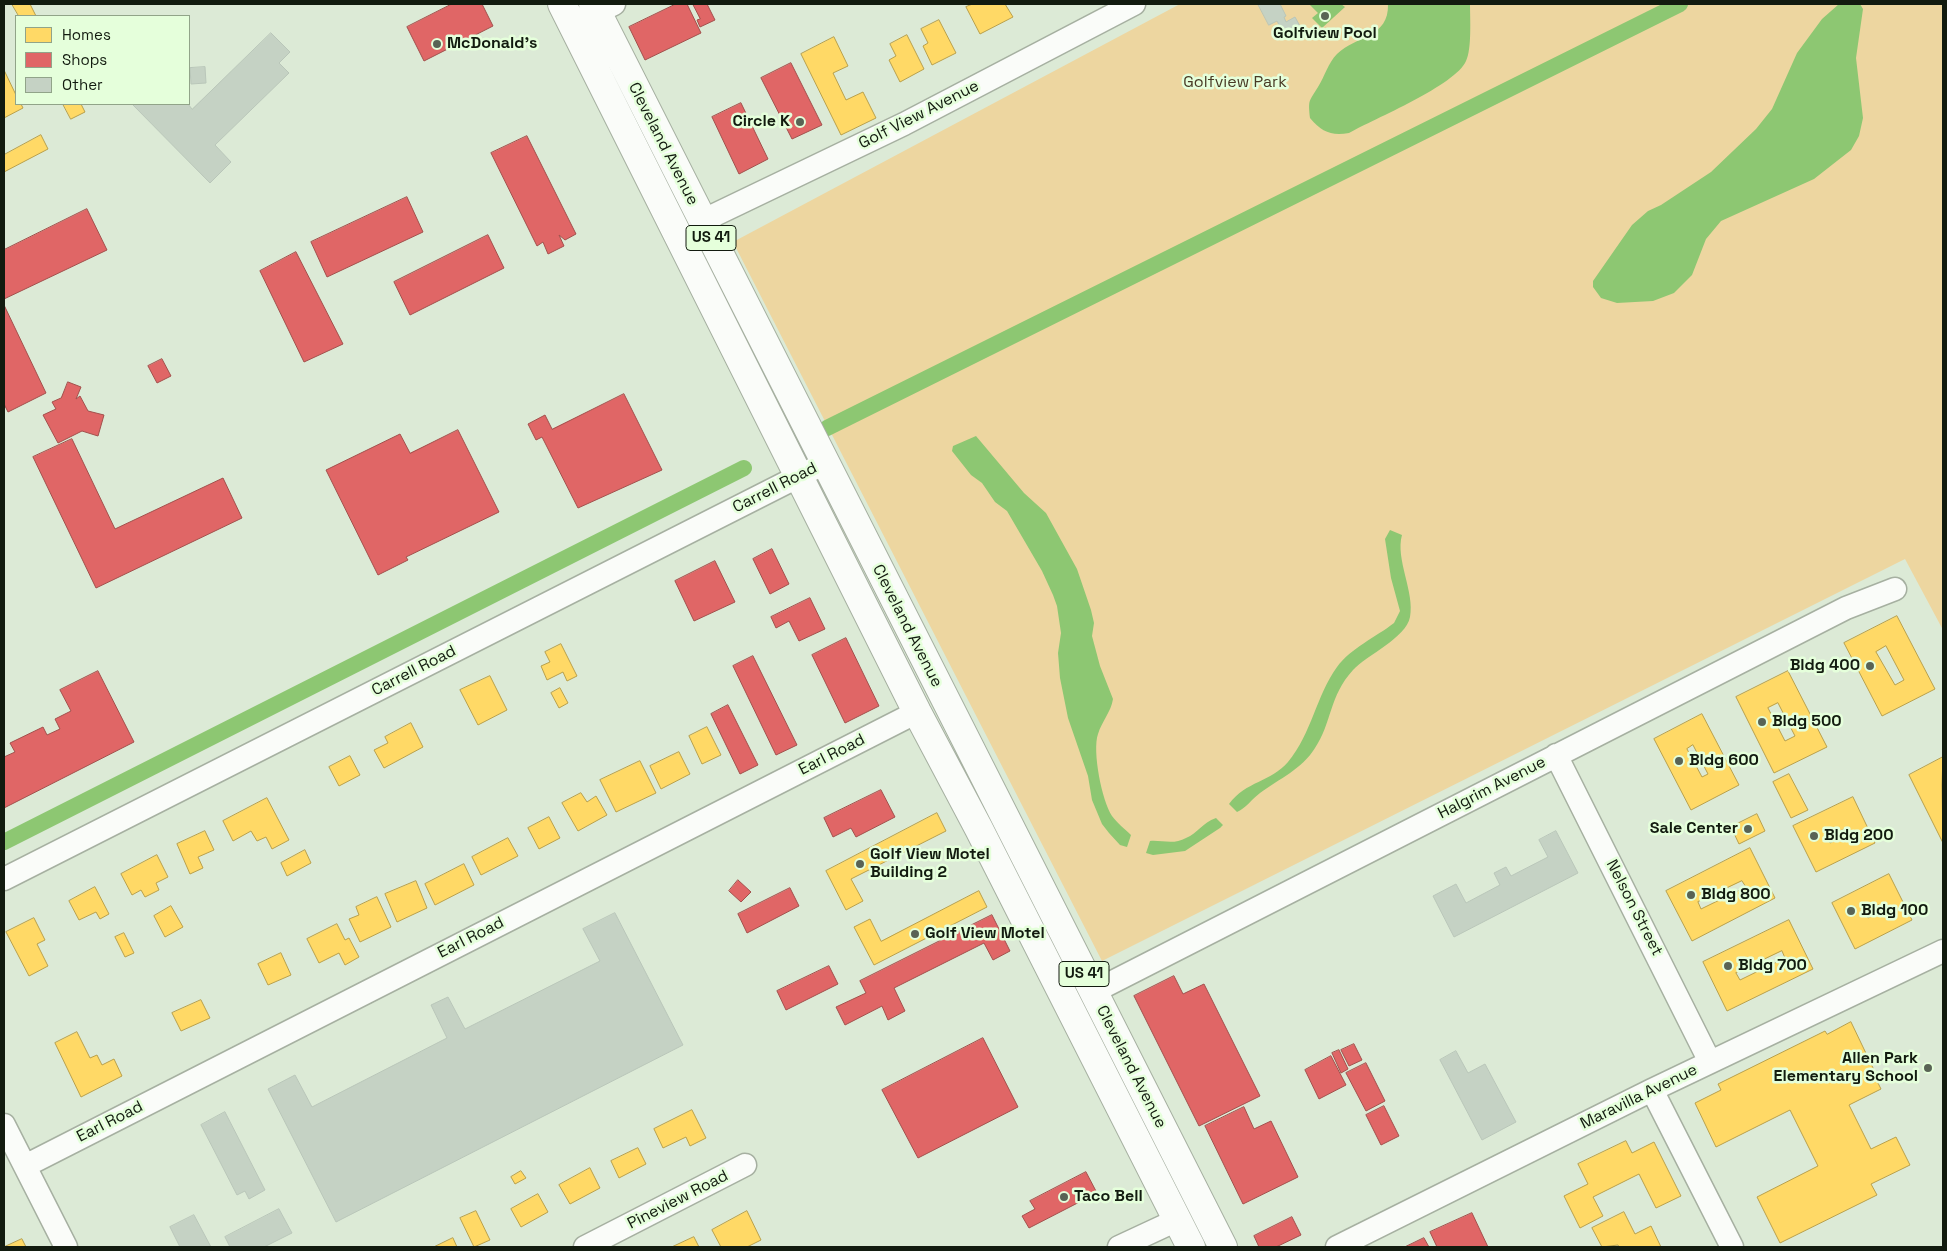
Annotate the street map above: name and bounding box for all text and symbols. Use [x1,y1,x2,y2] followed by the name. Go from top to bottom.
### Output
[1319,10,1331,22] marker: Golfview Pool
[15,15,190,105] legend
[1273,24,1377,44] place label: Golfview Pool
[62,25,111,44] text: Homes
[447,34,537,54] place label: McDonald's
[431,38,443,50] marker: McDonald's
[62,50,107,69] text: Shops
[1183,73,1287,93] park label: Golfview Park
[62,75,103,94] text: Other
[856,76,982,154] street label: Golf View Avenue
[624,80,702,208] street label: Cleveland Avenue
[732,112,790,132] place label: Circle K
[794,116,806,128] marker: Circle K
[686,226,736,250] road number: US 41
[730,459,820,517] street label: Carrell Road
[868,562,946,690] street label: Cleveland Avenue
[369,642,459,700] street label: Carrell Road
[1790,656,1860,676] place label: Bldg 400
[1864,660,1876,672] marker: Bldg 400
[1772,712,1842,732] place label: Bldg 500
[1756,716,1768,728] marker: Bldg 500
[796,730,868,780] street label: Earl Road
[1689,751,1759,771] place label: Bldg 600
[1435,753,1549,823] street label: Halgrim Avenue
[1673,755,1685,767] marker: Bldg 600
[1650,819,1738,839] place label: Sale Center
[1742,823,1754,835] marker: Sale Center
[1824,826,1894,846] place label: Bldg 200
[1808,830,1820,842] marker: Bldg 200
[870,845,990,883] place label: Golf View Motel Building 2
[1602,857,1666,959] street label: Nelson Street
[854,858,866,870] marker: Golf View Motel Building 2
[1701,885,1771,905] place label: Bldg 800
[1685,889,1697,901] marker: Bldg 800
[1861,901,1928,921] place label: Bldg 100
[1845,905,1857,917] marker: Bldg 100
[435,913,507,963] street label: Earl Road
[925,924,1045,944] place label: Golf View Motel
[909,928,921,940] marker: Golf View Motel
[1738,956,1807,976] place label: Bldg 700
[1722,960,1734,972] marker: Bldg 700
[1059,962,1109,986] road number: US 41
[1092,1003,1170,1131] street label: Cleveland Avenue
[1774,1049,1918,1087] place label: Allen Park Elementary School
[1577,1060,1701,1134] street label: Maravilla Avenue
[1922,1062,1934,1074] marker: Allen Park Elementary School
[74,1097,146,1147] street label: Earl Road
[624,1166,732,1234] street label: Pineview Road
[1074,1187,1143,1207] place label: Taco Bell
[1058,1191,1070,1203] marker: Taco Bell

